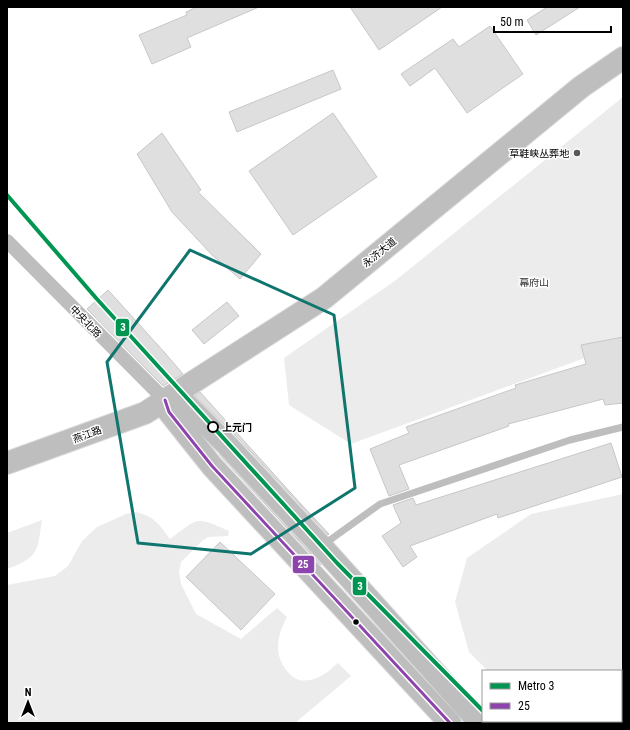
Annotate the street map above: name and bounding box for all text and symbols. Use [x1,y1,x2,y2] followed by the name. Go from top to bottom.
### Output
[494,8,611,34] scale bar
[500,15,524,29] text: 50 m
[509,148,570,159] place label: 草鞋峡丛葬地
[572,148,582,158] marker: 草鞋峡丛葬地
[360,236,398,269] street label: 永济大道
[519,277,549,288] park label: 幕府山
[68,303,103,340] street label: 中央北路
[115,318,130,337] line badge: 3
[120,321,126,334] text: 3
[207,421,219,433] marker: 上元门
[222,422,252,433] place label: 上元门
[71,424,103,445] street label: 燕江路
[292,555,315,574] line badge: 25
[297,558,309,571] text: 25
[352,576,367,596] line badge: 3
[357,580,363,593] text: 3
[351,617,361,627] unlabelled marker
[482,670,622,722] legend
[518,679,555,693] text: Metro 3
[8,682,48,722] north arrow
[25,686,32,699] text: N
[518,699,530,713] text: 25

